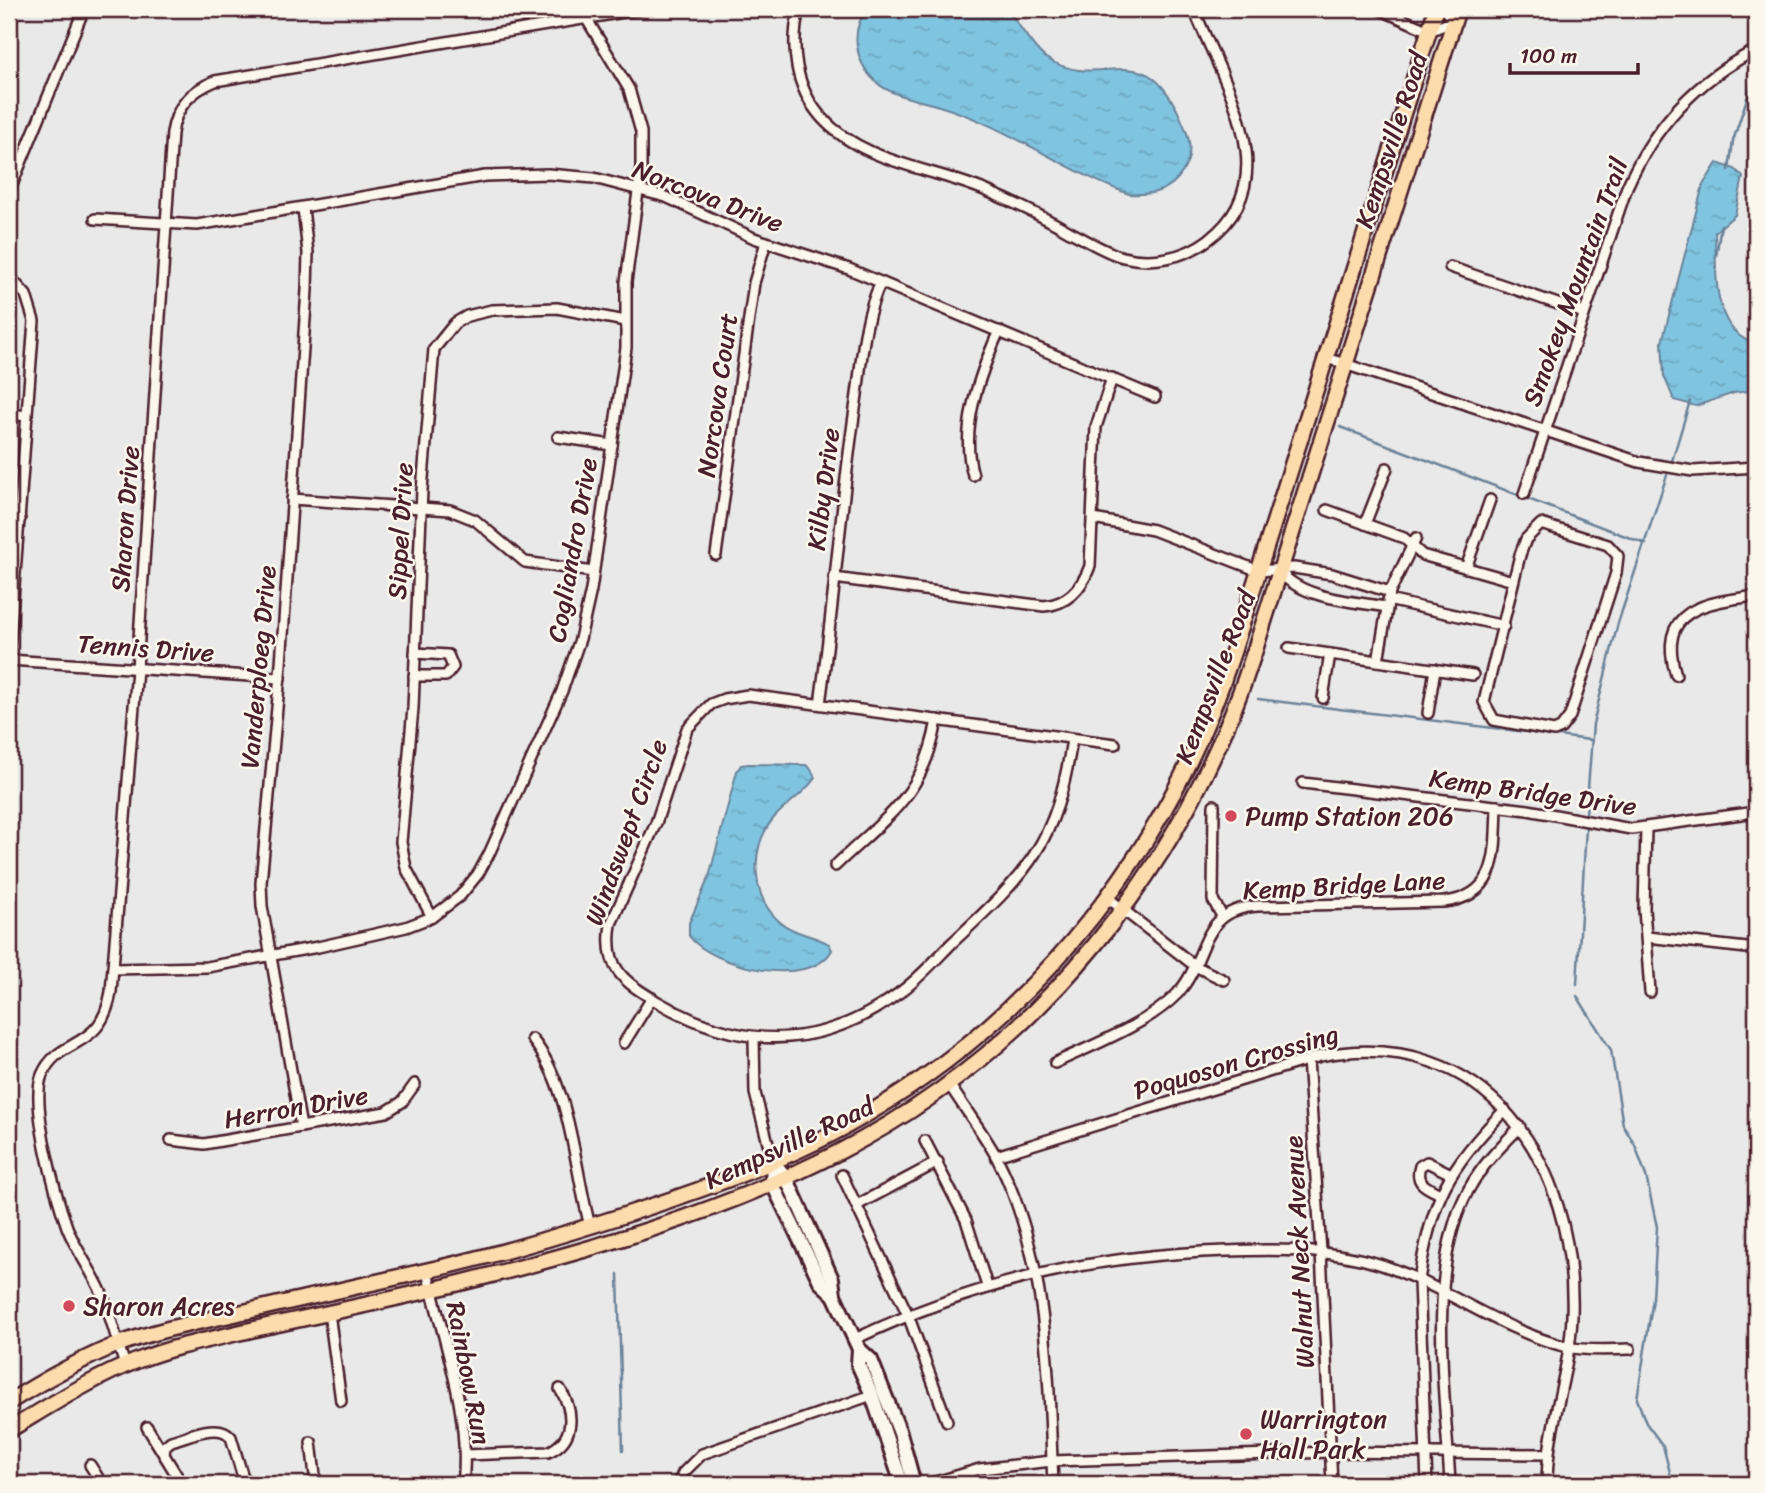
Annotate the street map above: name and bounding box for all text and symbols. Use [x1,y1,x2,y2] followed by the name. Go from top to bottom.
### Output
[1510,32,1637,76] scale bar
[1520,37,1577,75] text: 100 m
[1341,44,1442,234] street label: Kempsville Road
[626,146,790,246] street label: Norcova Drive
[1509,151,1642,413] street label: Smokey Mountain Trail
[683,310,751,480] street label: Norcova Court
[793,425,853,553] street label: Kilby Drive
[97,444,153,594] street label: Sharon Drive
[533,454,611,646] street label: Cogliandro Drive
[373,461,427,601] street label: Sippel Drive
[226,563,290,770] street label: Vanderploeg Drive
[1161,581,1270,771] street label: Kempsville Road
[76,620,216,676] street label: Tennis Drive
[571,732,681,932] street label: Windswept Circle
[1426,755,1640,829] street label: Kemp Bridge Drive
[1245,793,1454,839] place label: Pump Station 206
[1223,808,1239,824] marker: Pump Station 206
[1242,857,1446,913] street label: Kemp Bridge Lane
[1128,1011,1344,1113] street label: Poquoson Crossing
[220,1072,372,1142] street label: Herron Drive
[697,1083,884,1202] street label: Kempsville Road
[1270,1134,1328,1369] street label: Walnut Neck Avenue
[83,1283,235,1329] place label: Sharon Acres
[433,1297,505,1449] street label: Rainbow Run
[61,1298,77,1314] marker: Sharon Acres
[1260,1396,1387,1472] place label: Warrington Hall Park
[1238,1426,1254,1442] marker: Warrington Hall Park

